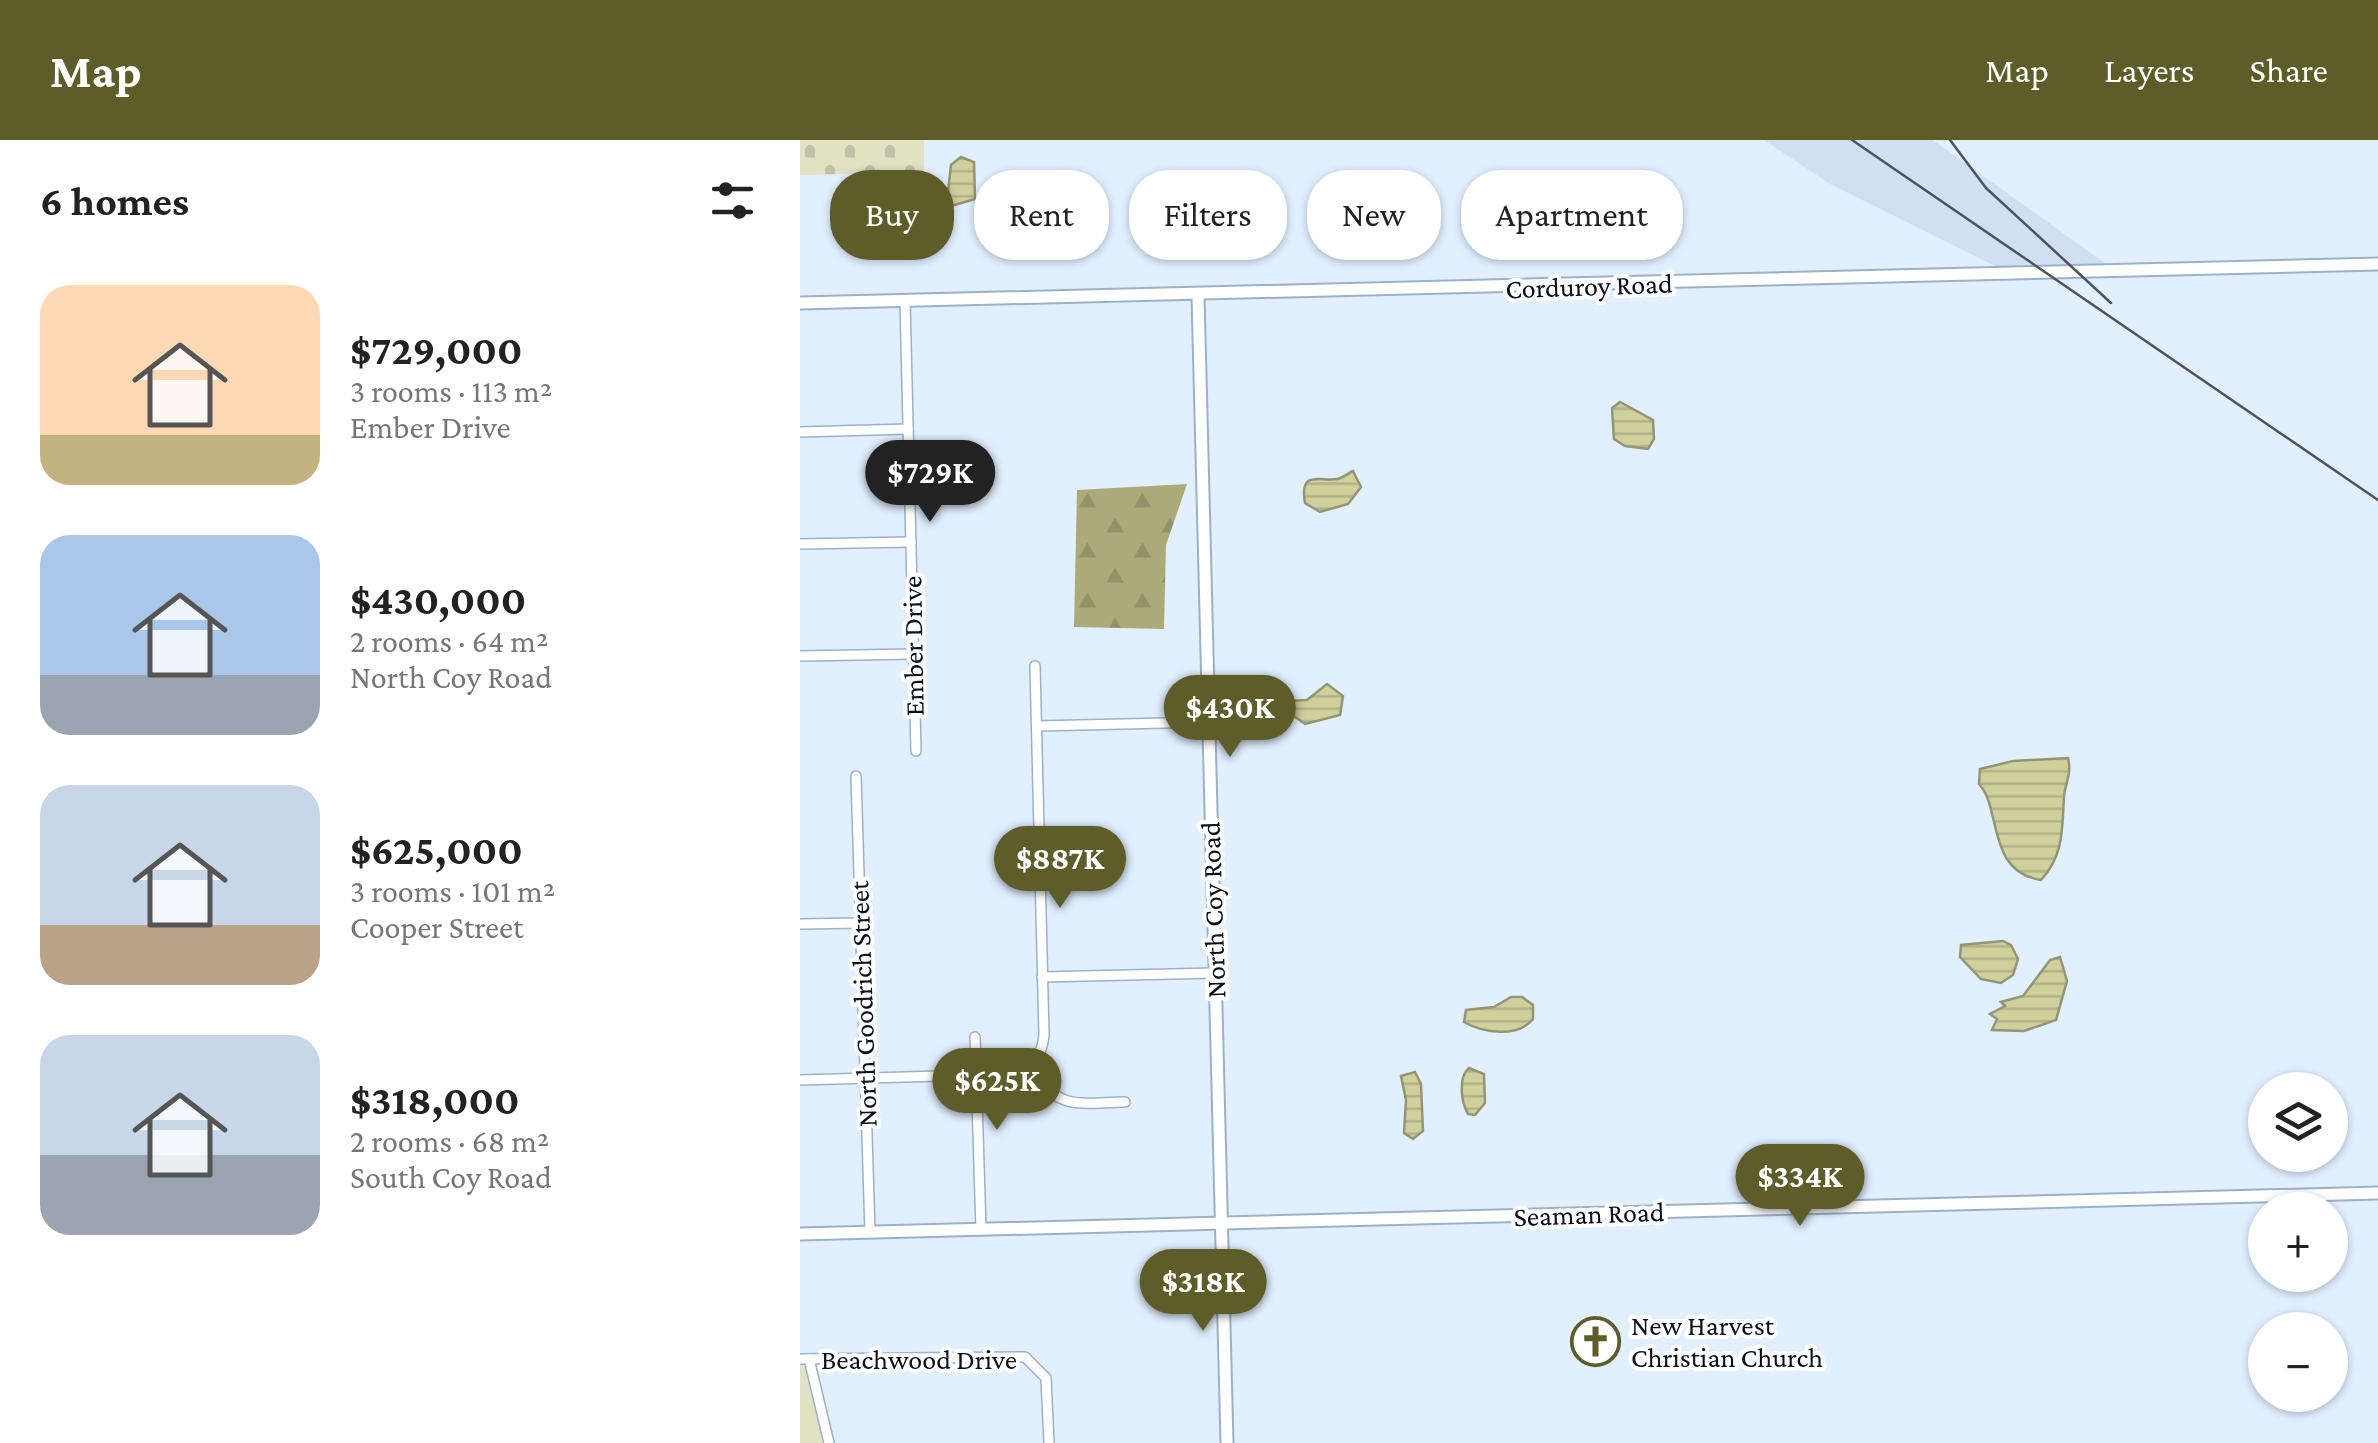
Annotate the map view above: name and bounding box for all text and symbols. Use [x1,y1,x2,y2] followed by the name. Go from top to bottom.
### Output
[50,44,142,97] text: Map
[1985,51,2049,90] text: Map
[2104,51,2195,90] text: Layers
[2250,51,2328,90] text: Share
[830,170,954,260] chip: Buy
[974,170,1109,260] chip: Rent
[1129,170,1287,260] chip: Filters
[1307,170,1441,260] chip: New
[1461,170,1683,260] chip: Apartment
[705,173,760,228] icon: filters
[40,177,189,224] text: 6 homes
[1505,268,1673,304] street label: Corduroy Road
[120,325,240,445] icon: home
[350,326,522,373] text: $729,000
[350,373,552,409] text: 3 rooms · 113 m²
[350,409,511,445] text: Ember Drive
[860,440,1000,525] pin: $729K
[887,454,973,490] text: $729K
[120,575,240,695] icon: home
[896,575,930,717] street label: Ember Drive
[350,576,526,623] text: $430,000
[350,623,548,659] text: 2 rooms · 64 m²
[350,659,552,695] text: North Coy Road
[1160,675,1300,760] pin: $430K
[1186,689,1274,725] text: $430K
[1194,821,1232,999] street label: North Coy Road
[120,825,240,945] icon: home
[350,826,523,873] text: $625,000
[990,826,1130,911] pin: $887K
[1016,840,1104,876] text: $887K
[350,873,555,909] text: 3 rooms · 101 m²
[843,880,883,1128] street label: North Goodrich Street
[350,909,524,945] text: Cooper Street
[927,1048,1067,1133] pin: $625K
[954,1062,1040,1098] text: $625K
[2248,1072,2348,1412] map controls
[2248,1072,2348,1172] button: layers
[120,1075,240,1195] icon: home
[350,1076,519,1123] text: $318,000
[350,1123,549,1159] text: 2 rooms · 68 m²
[1730,1144,1870,1229] pin: $334K
[1758,1158,1842,1194] text: $334K
[350,1159,552,1195] text: South Coy Road
[2248,1192,2348,1292] button: +
[1513,1196,1665,1232] street label: Seaman Road
[1133,1249,1273,1334] pin: $318K
[1162,1263,1244,1299] text: $318K
[1631,1310,1823,1373] place label: New Harvest Christian Church
[2248,1312,2348,1412] button: −
[1570,1315,1622,1367] church icon: New Harvest Christian Church
[821,1344,1017,1375] street label: Beachwood Drive

